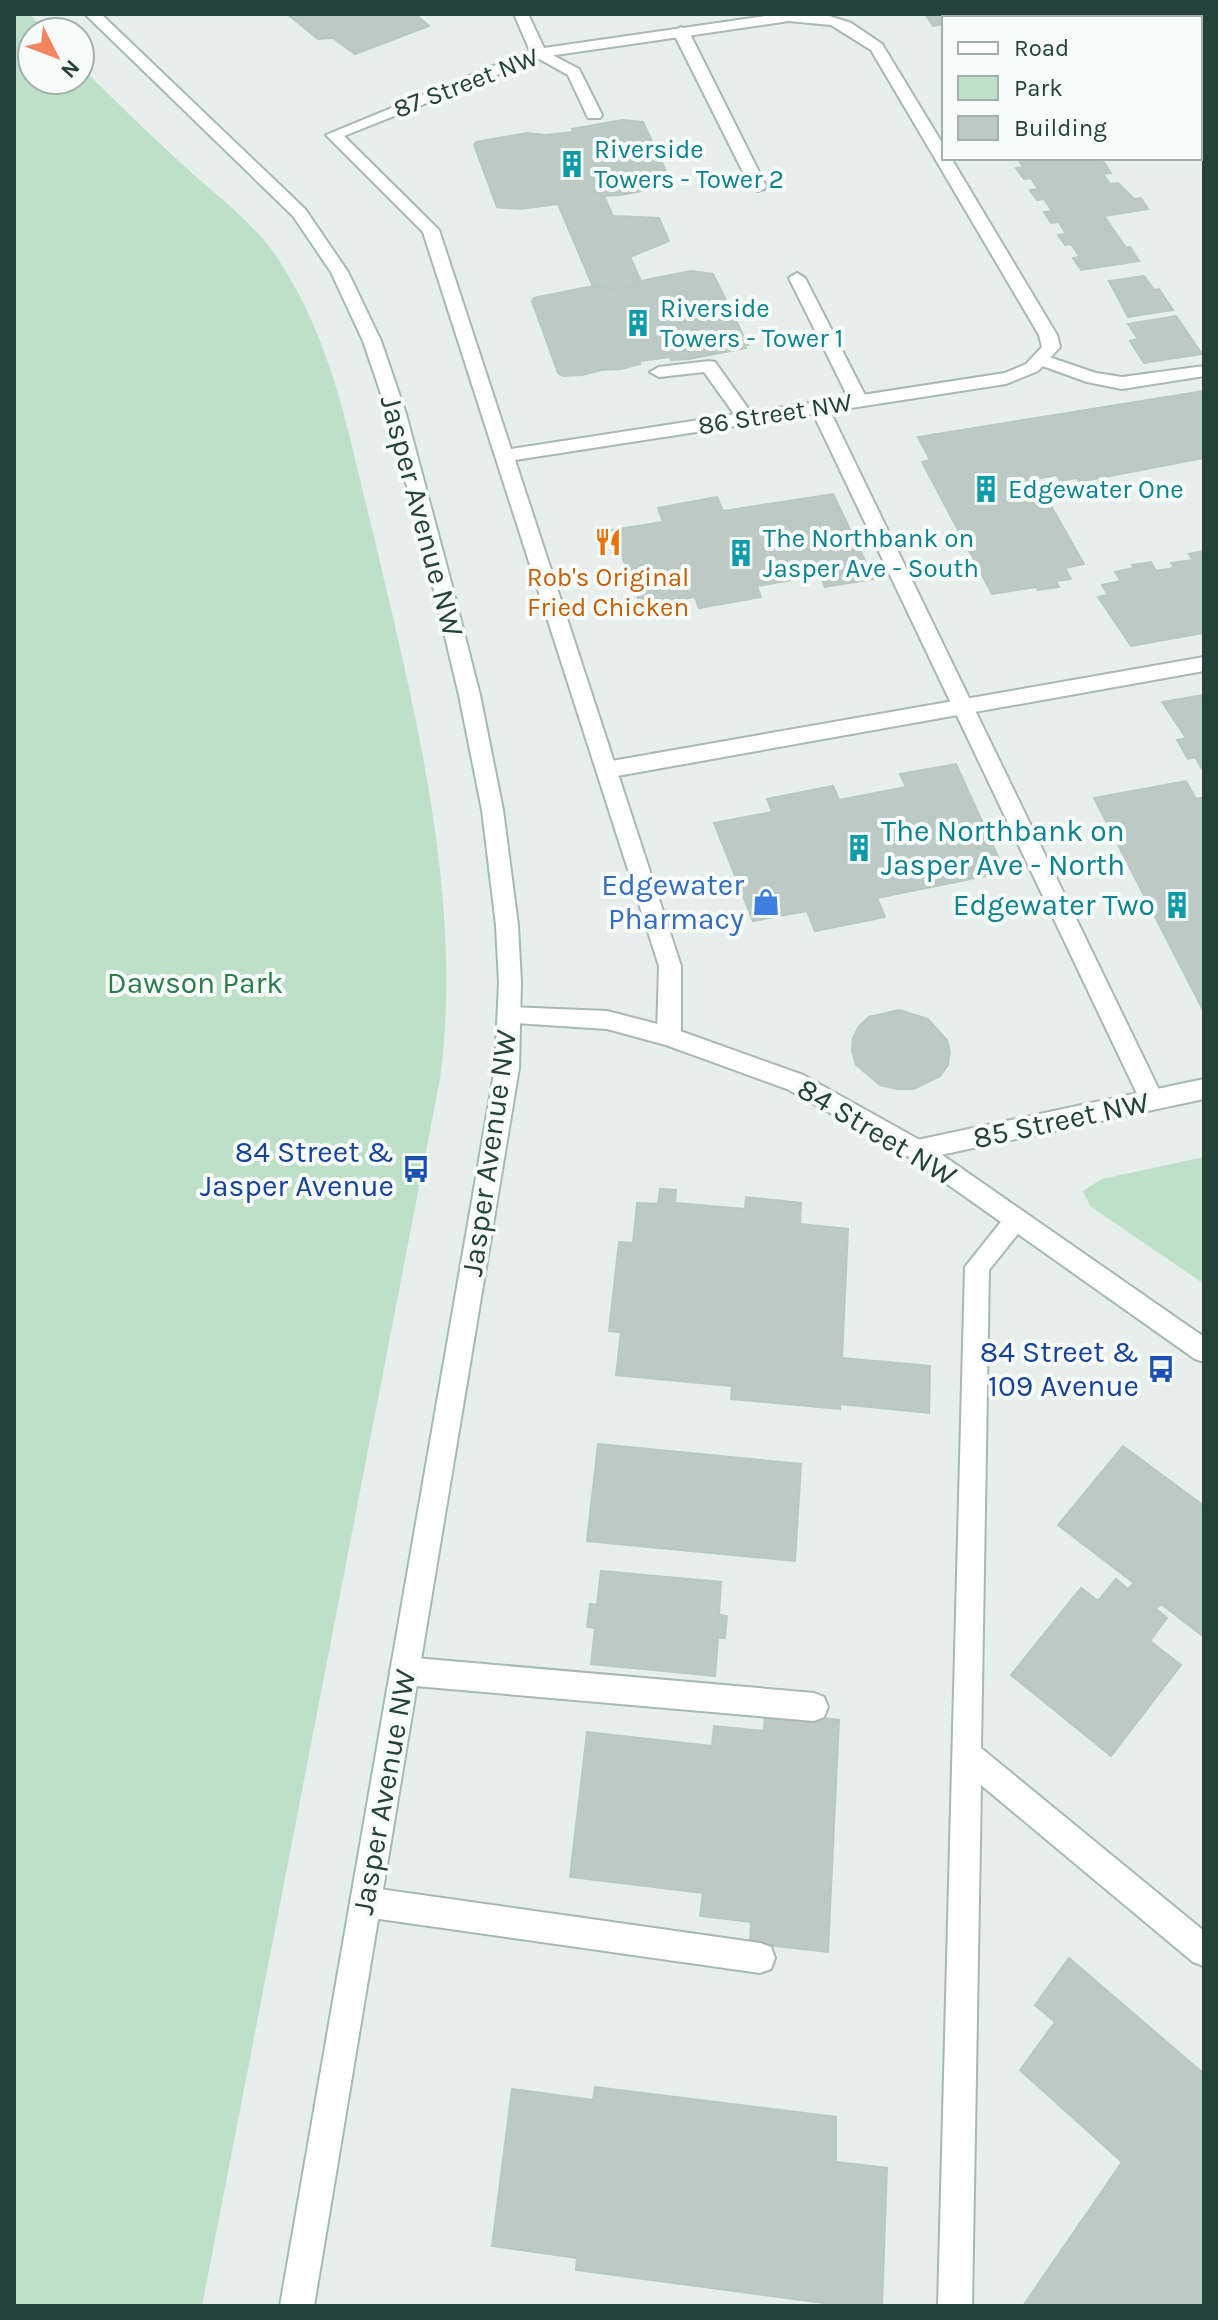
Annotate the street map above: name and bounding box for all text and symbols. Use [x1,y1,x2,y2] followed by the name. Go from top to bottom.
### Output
[16,16,96,96] north arrow
[942,16,1202,160] legend
[1014,34,1069,62] text: Road
[389,41,543,125] street label: 87 Street NW
[55,54,85,83] text: N
[1014,74,1063,102] text: Park
[1014,114,1107,142] text: Building
[594,134,784,195] place label: Riverside Towers - Tower 2
[557,149,587,179] building icon: Riverside Towers - Tower 2
[660,293,843,354] place label: Riverside Towers - Tower 1
[623,308,653,338] building icon: Riverside Towers - Tower 1
[696,387,854,441] street label: 86 Street NW
[372,391,472,641] street label: Jasper Avenue NW
[971,474,1001,504] building icon: Edgewater One
[1008,474,1184,505] place label: Edgewater One
[763,523,979,584] place label: The Northbank on Jasper Ave - South
[593,527,623,557] restaurant icon: Rob's Original Fried Chicken
[726,538,756,568] building icon: The Northbank on Jasper Ave - South
[527,562,689,623] place label: Rob's Original Fried Chicken
[881,813,1125,883] place label: The Northbank on Jasper Ave - North
[844,833,874,863] building icon: The Northbank on Jasper Ave - North
[601,867,744,937] place label: Edgewater Pharmacy
[751,887,781,917] shop icon: Edgewater Pharmacy
[953,887,1155,923] place label: Edgewater Two
[1162,890,1192,920] building icon: Edgewater Two
[107,965,283,1001] park label: Dawson Park
[454,1027,524,1279] street label: Jasper Avenue NW
[791,1070,963,1194] street label: 84 Street NW
[970,1084,1153,1156] street label: 85 Street NW
[200,1134,394,1204] place label: 84 Street & Jasper Avenue
[401,1154,431,1184] bus stop icon: 84 Street & Jasper Avenue
[980,1334,1139,1404] place label: 84 Street & 109 Avenue
[1146,1354,1176,1384] bus stop icon: 84 Street & 109 Avenue
[345,1666,423,1917] street label: Jasper Avenue NW

